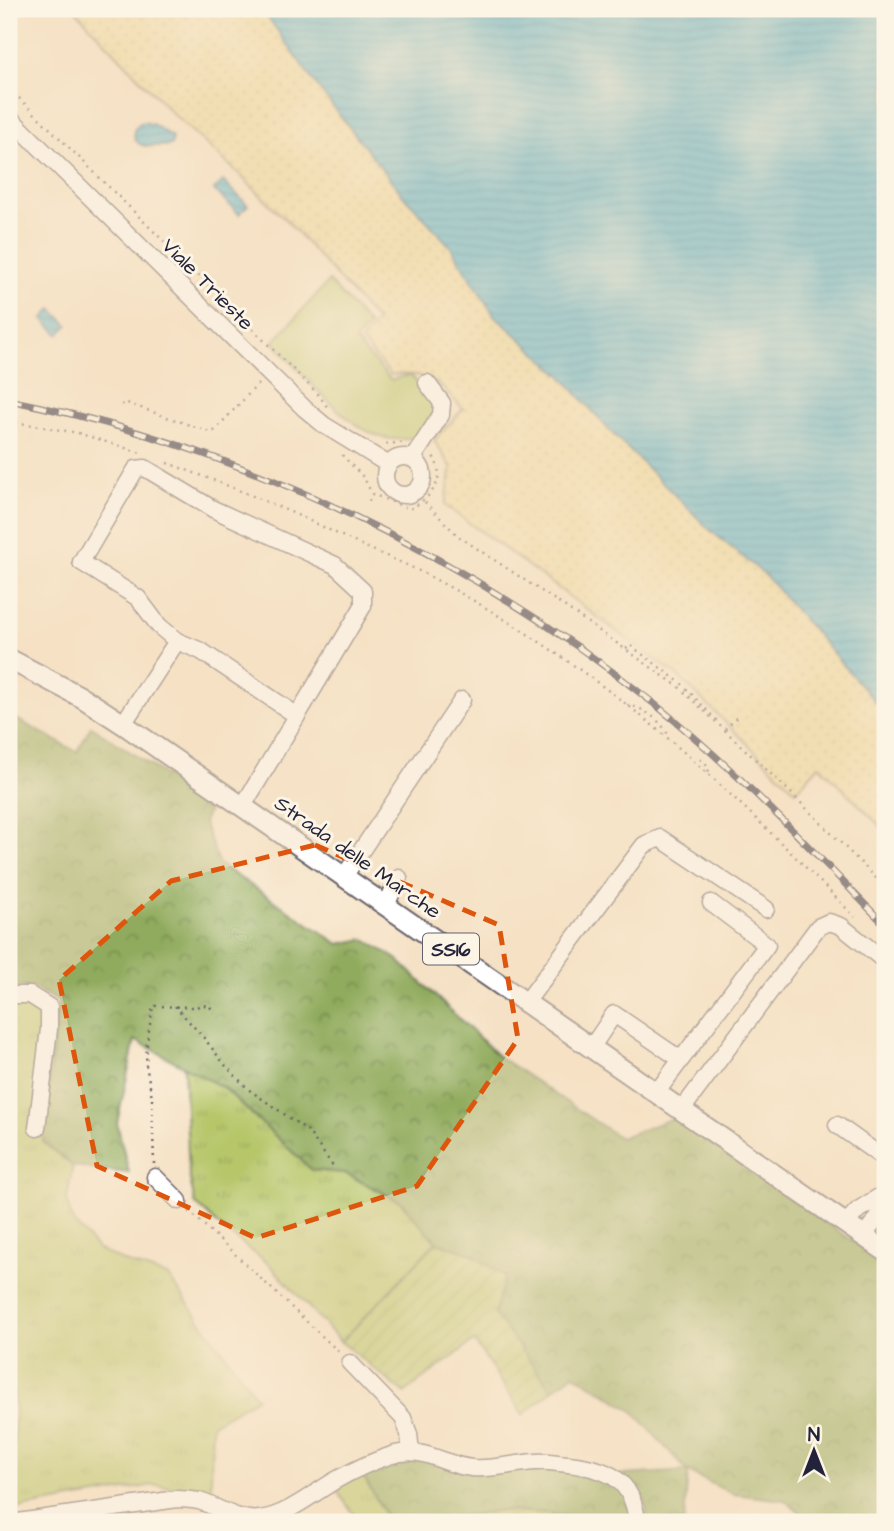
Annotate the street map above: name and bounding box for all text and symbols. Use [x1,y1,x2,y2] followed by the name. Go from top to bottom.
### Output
[155,232,260,337] street label: Viale Trieste
[269,789,447,926] street label: Strada delle Marche
[423,934,479,965] road number: SS16
[778,1416,848,1486] north arrow
[808,1422,820,1449] text: N

